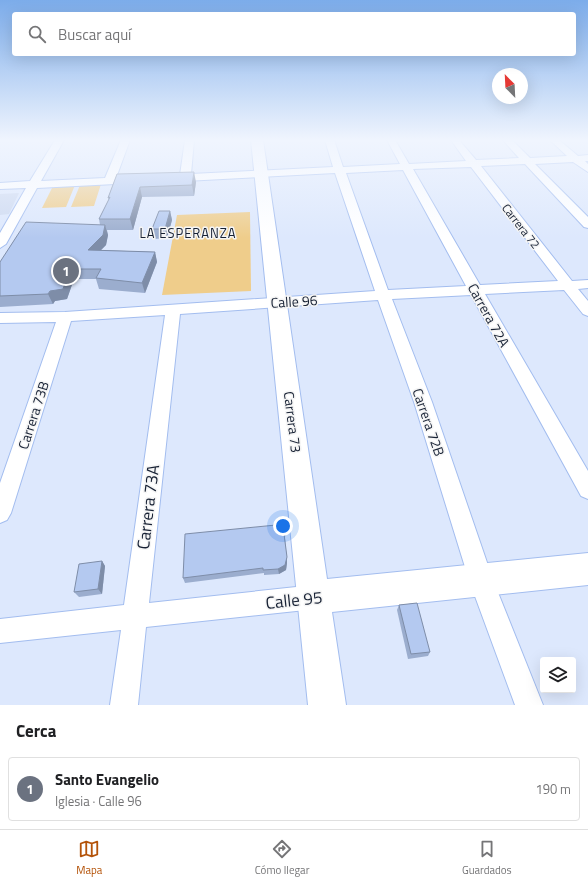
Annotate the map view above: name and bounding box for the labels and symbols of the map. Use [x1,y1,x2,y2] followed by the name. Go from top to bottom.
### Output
[492,68,528,104] north arrow
[497,199,545,253] street label: Carrera 72
[139,223,237,243] district label: LA ESPERANZA
[53,256,79,286] pin: 1
[463,279,516,351] street label: Carrera 72A
[270,289,318,313] street label: Calle 96
[12,378,54,452] street label: Carrera 73B
[408,385,450,459] street label: Carrera 72B
[279,390,307,454] street label: Carrera 73
[130,463,166,551] street label: Carrera 73A
[273,516,293,536] your location
[264,584,324,616] street label: Calle 95

